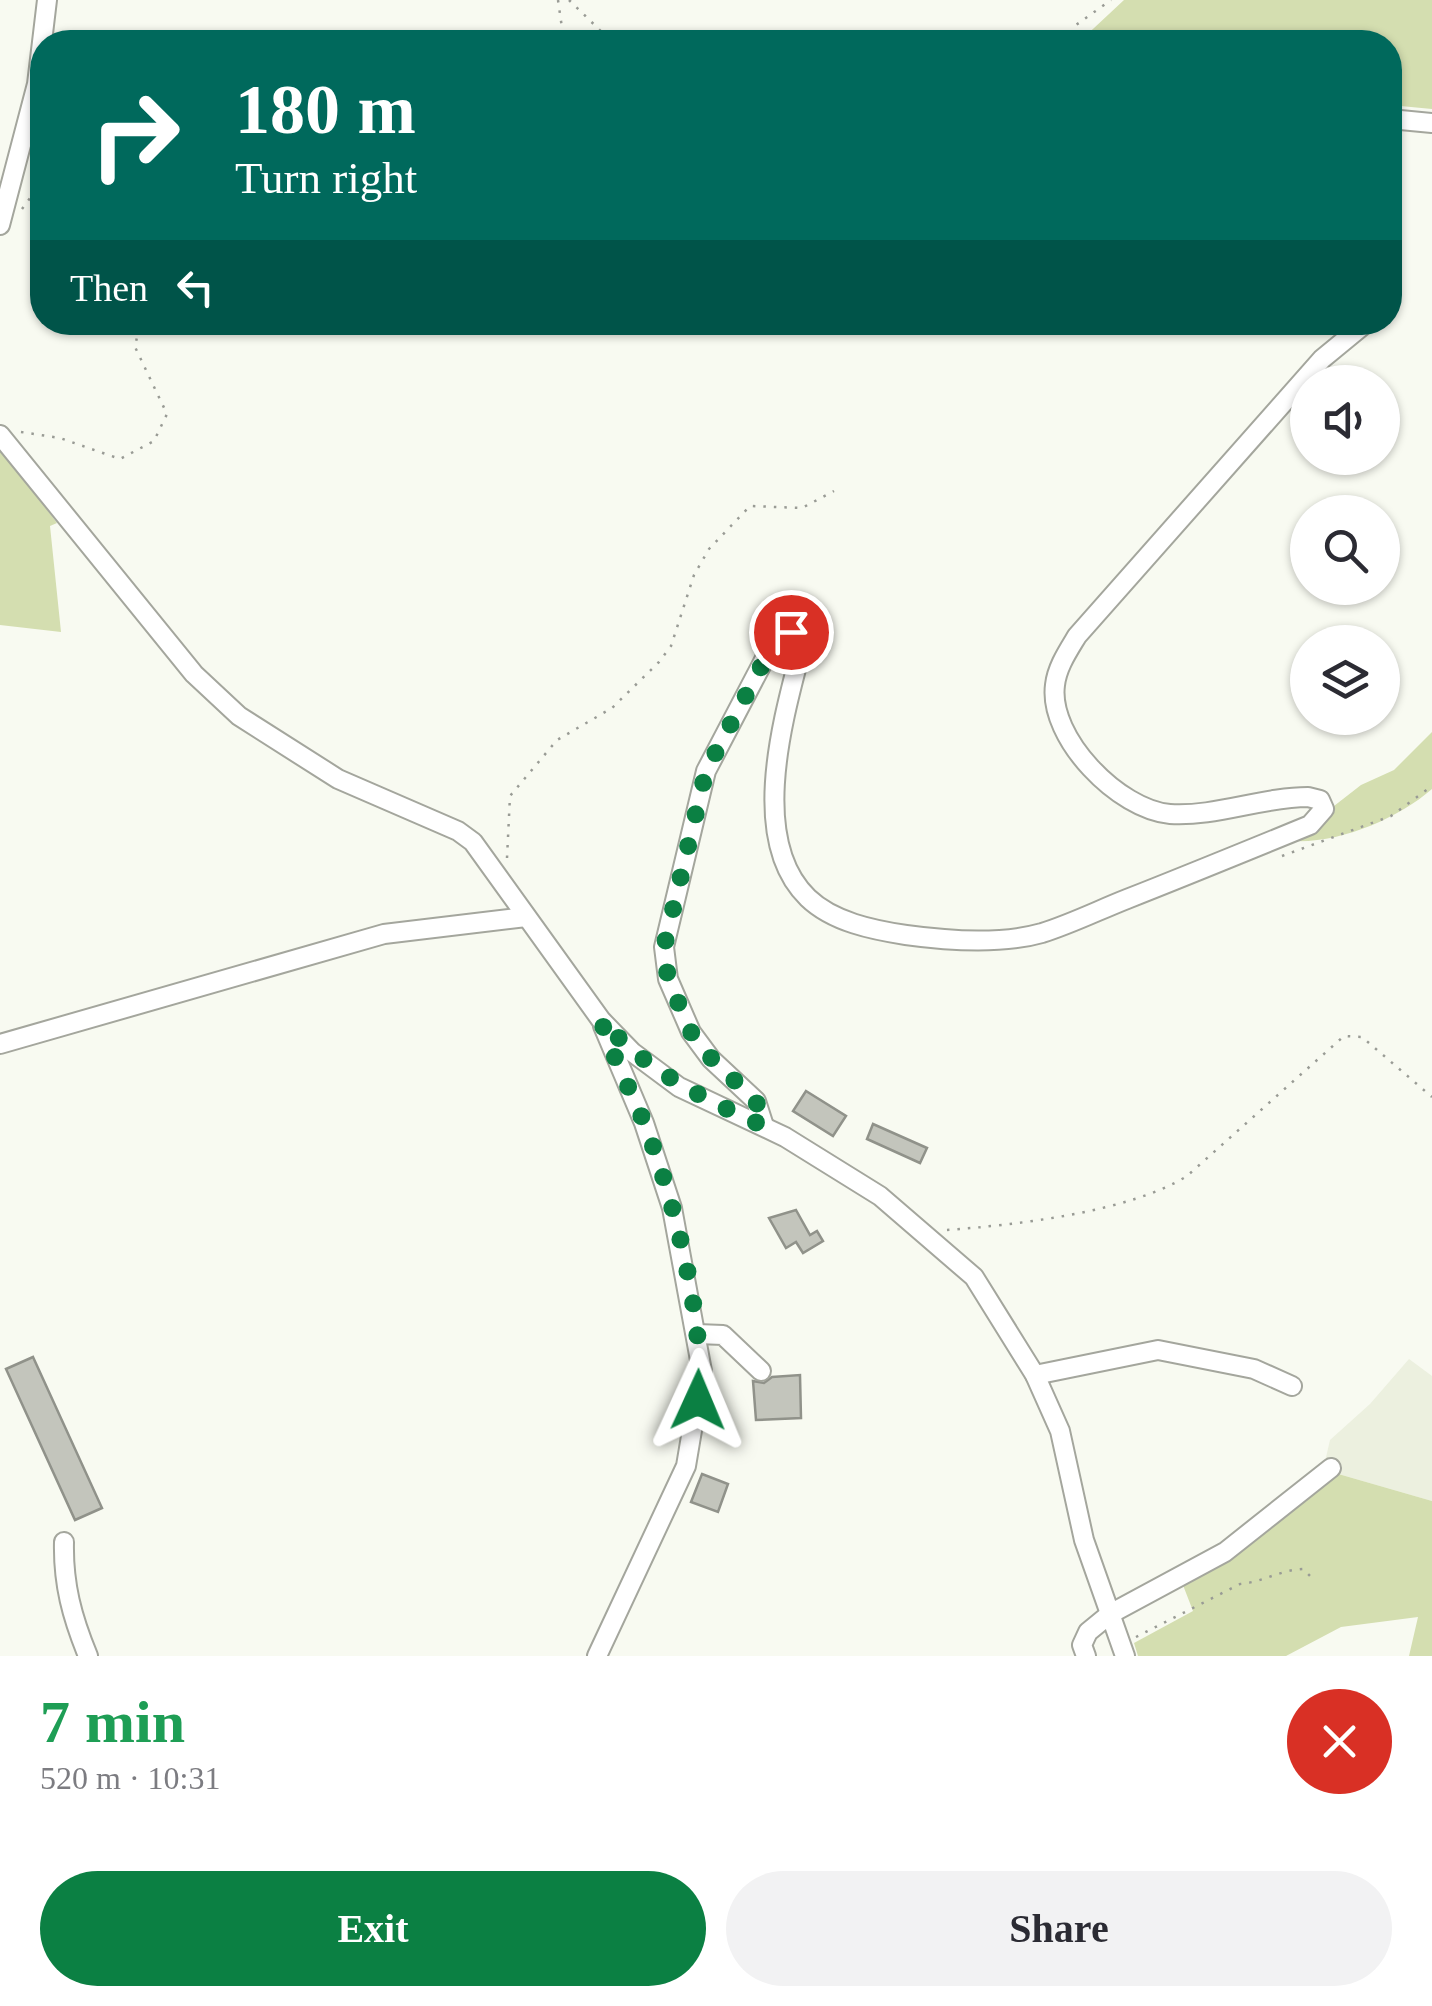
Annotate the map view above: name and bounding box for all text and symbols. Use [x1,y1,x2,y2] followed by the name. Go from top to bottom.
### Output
[70,70,200,200] icon: right
[235,71,416,148] text: 180 m
[235,153,417,203] text: Turn right
[168,260,223,315] icon: left
[70,267,148,309] text: Then
[1290,365,1400,735] map controls
[1290,365,1400,475] button: sound
[1290,495,1400,605] button: search
[749,590,834,675] pin
[764,605,819,660] icon: arrive
[1290,625,1400,735] button: layers
[646,1348,750,1452] position arrow
[40,1689,185,1755] text: 7 min
[1287,1689,1392,1794] button: close
[40,1760,220,1796] text: 520 m · 10:31
[40,1871,706,1986] button: Exit
[726,1871,1392,1986] button: Share

